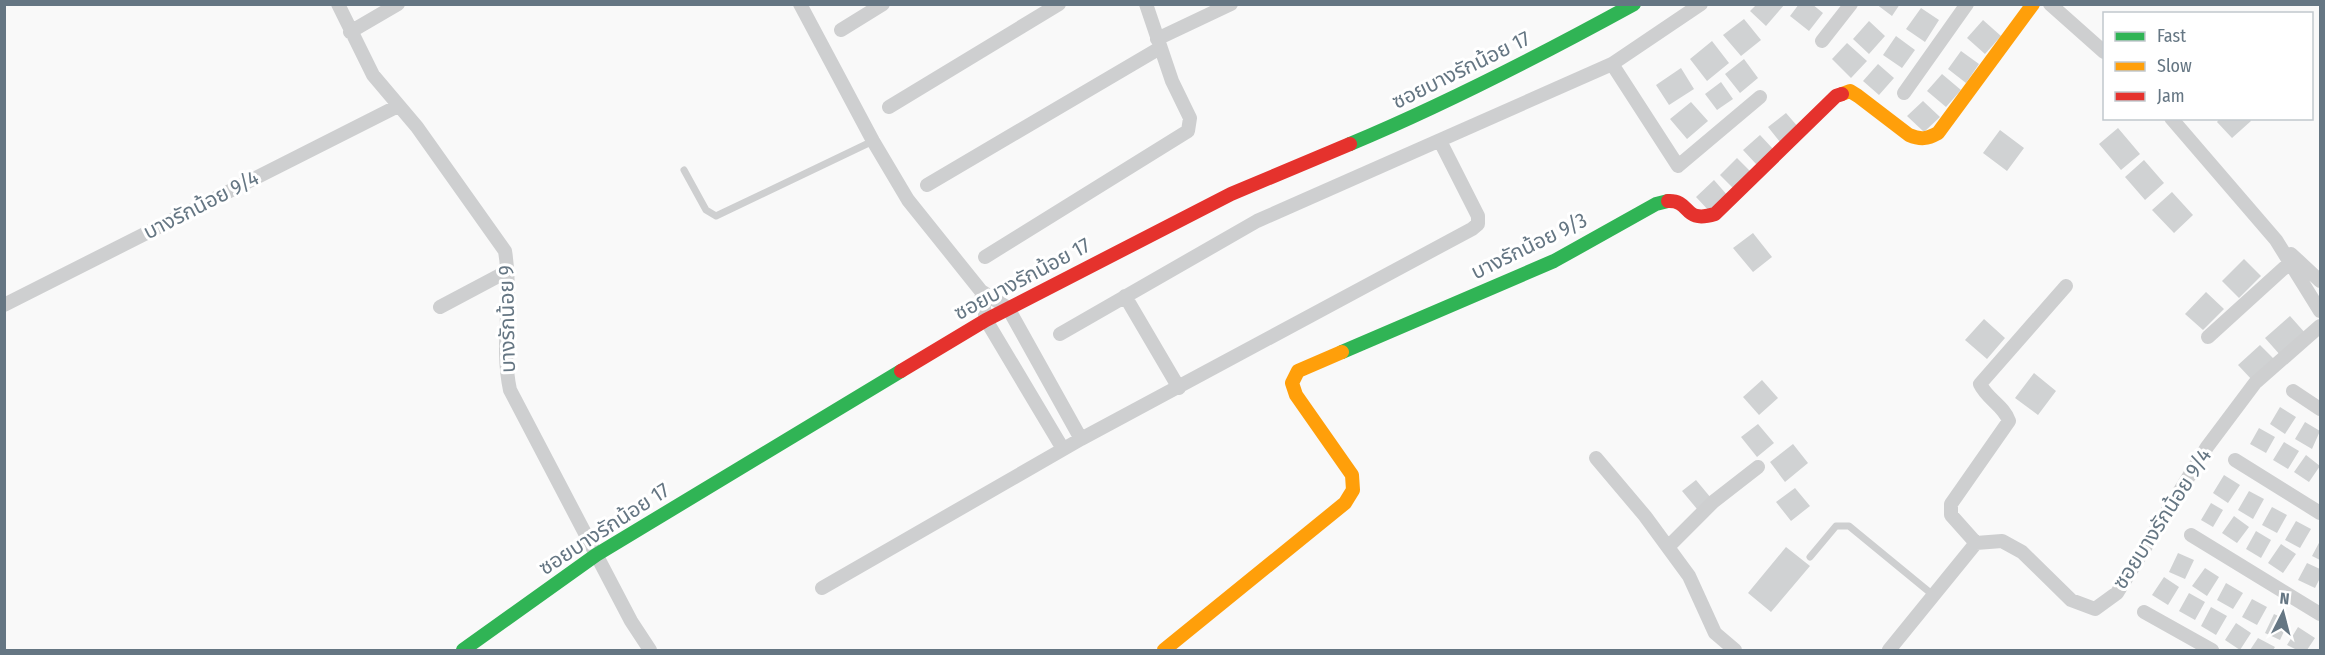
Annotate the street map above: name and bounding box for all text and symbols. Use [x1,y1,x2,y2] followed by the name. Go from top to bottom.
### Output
[2103,12,2313,120] legend
[1388,25,1534,115] street label: ซอยบางรักน้อย 17
[2157,25,2186,47] text: Fast
[2157,55,2192,77] text: Slow
[2157,85,2185,107] text: Jam
[139,165,263,245] street label: บางรักน้อย 9/4
[1467,207,1591,285] street label: บางรักน้อย 9/3
[949,232,1095,326] street label: ซอยบางรักน้อย 17
[493,265,521,373] street label: บางรักน้อย 9
[2107,444,2217,594] street label: ซอยบางรักน้อย 9/4
[534,477,674,581] street label: ซอยบางรักน้อย 17
[2253,583,2313,643] north arrow
[2279,589,2290,609] text: N

